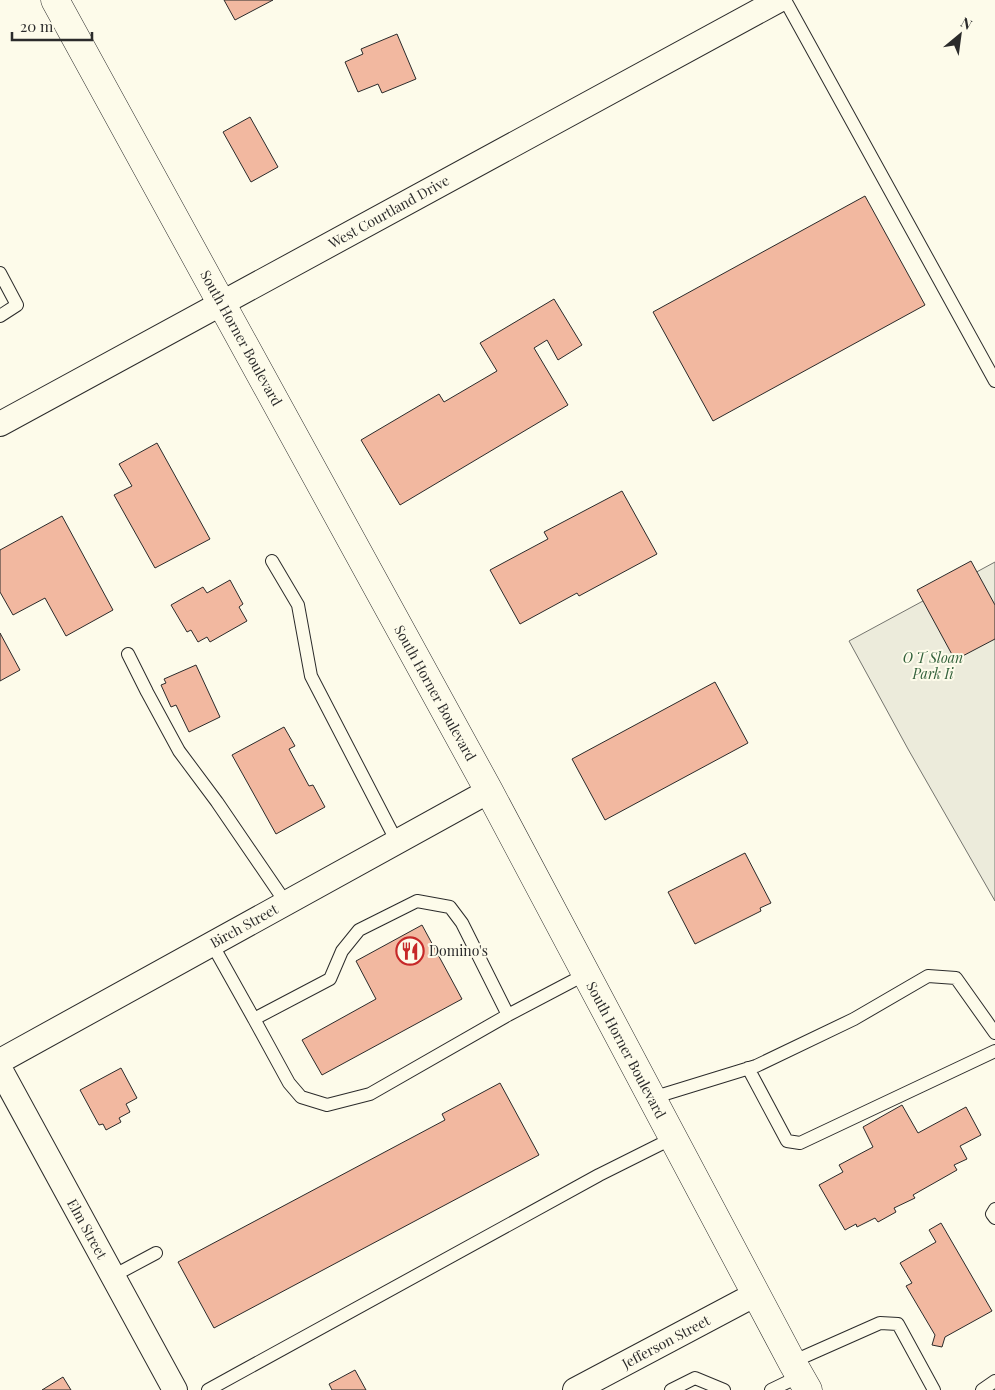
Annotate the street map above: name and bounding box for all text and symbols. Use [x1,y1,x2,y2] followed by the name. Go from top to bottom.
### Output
[12,10,92,42] scale bar
[935,10,985,60] north arrow
[958,12,976,34] text: N
[20,16,54,36] text: 20 m
[324,171,452,253] street label: West Courtland Drive
[196,267,287,409] street label: South Horner Boulevard
[390,622,481,764] street label: South Horner Boulevard
[903,648,963,683] park label: O T Sloan Park Ii
[206,899,282,952] street label: Birch Street
[395,936,425,966] restaurant icon: Domino's
[429,941,488,960] place label: Domino's
[582,978,671,1122] street label: South Horner Boulevard
[63,1195,112,1263] street label: Elm Street
[618,1310,714,1373] street label: Jefferson Street

